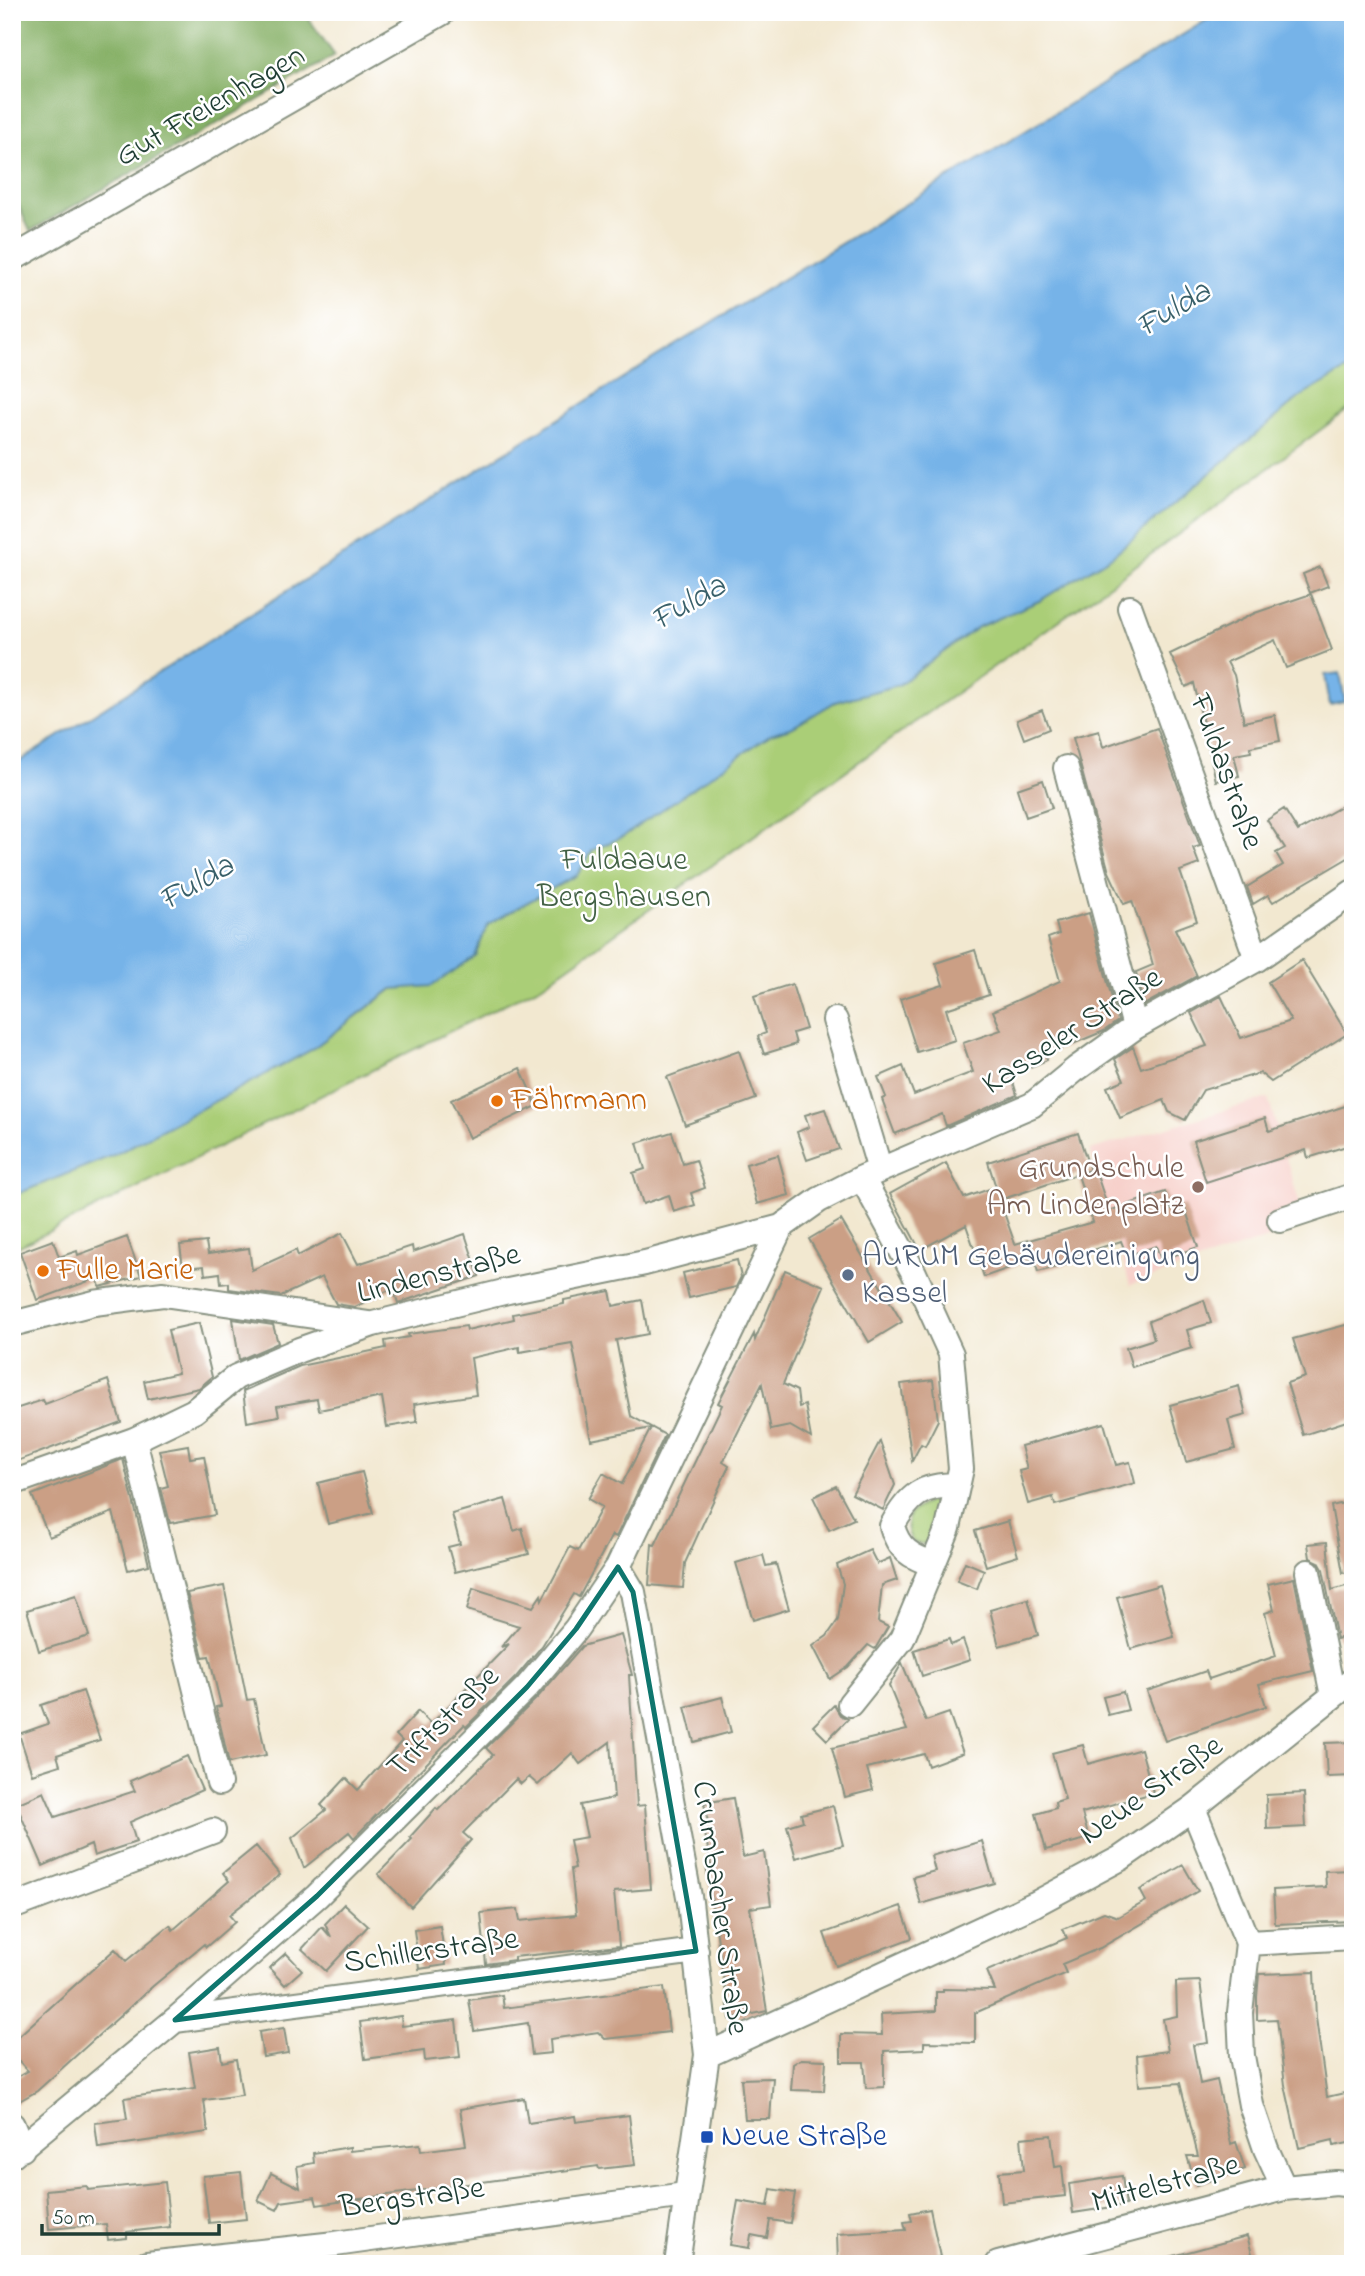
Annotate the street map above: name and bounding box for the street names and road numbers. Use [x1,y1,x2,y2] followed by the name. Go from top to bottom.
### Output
[107,34,315,180] street label: Gut Freienhagen
[1175,687,1275,857] street label: Fuldastraße
[973,956,1173,1108] street label: Kasseler Straße
[352,1232,526,1318] street label: Lindenstraße
[377,1655,512,1790] street label: Triftstraße
[1071,1724,1234,1858] street label: Neue Straße
[678,1778,760,2039] street label: Crumbacher Straße
[341,1916,522,1988] street label: Schillerstraße
[1087,2142,1246,2227] street label: Mittelstraße
[336,2166,488,2233] street label: Bergstraße

